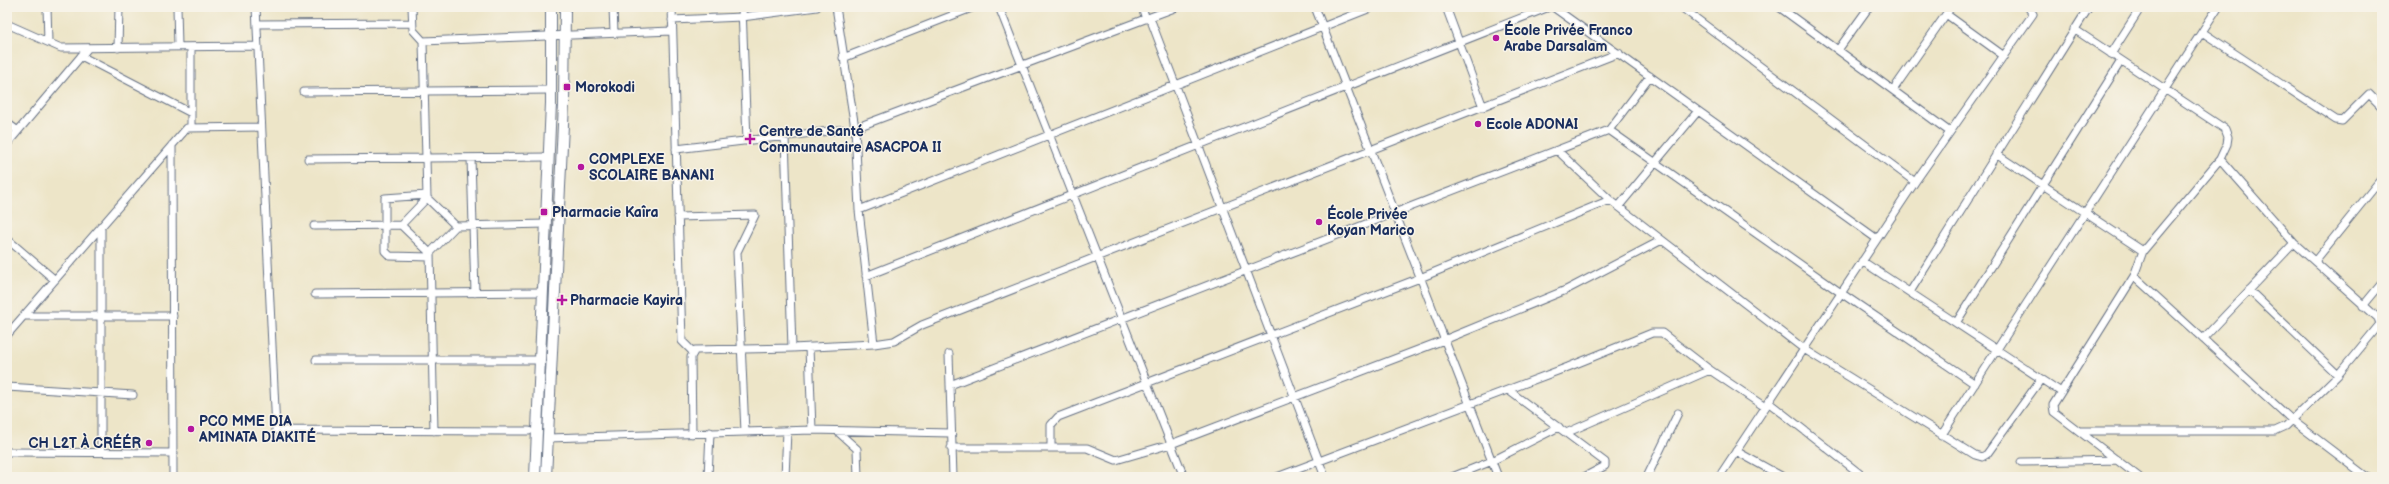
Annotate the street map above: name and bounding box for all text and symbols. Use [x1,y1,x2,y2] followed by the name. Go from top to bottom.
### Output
[1503,20,1633,55] place label: École Privée Franco Arabe Darsalam
[1491,33,1501,43] marker: École Privée Franco Arabe Darsalam
[575,79,635,96] place label: Morokodi
[562,82,572,92] marker: Morokodi
[1486,116,1578,133] place label: Ecole ADONAI
[1473,119,1483,129] marker: Ecole ADONAI
[759,123,942,156] place label: Centre de Santé Communautaire ASACPOA II
[744,133,756,145] marker: Centre de Santé Communautaire ASACPOA II
[589,151,715,184] place label: COMPLEXE SCOLAIRE BANANI
[576,162,586,172] marker: COMPLEXE SCOLAIRE BANANI
[552,204,659,221] place label: Pharmacie Kaîra
[1327,204,1415,239] place label: École Privée Koyan Marico
[539,207,549,217] marker: Pharmacie Kaîra
[1314,217,1324,227] marker: École Privée Koyan Marico
[570,292,683,309] place label: Pharmacie Kayira
[557,295,567,305] marker: Pharmacie Kayira
[198,413,316,446] place label: PCO MME DIA AMINATA DIAKITÉ
[186,424,196,434] marker: PCO MME DIA AMINATA DIAKITÉ
[29,433,141,452] place label: CH L2T À CRÉÉR
[144,438,154,448] marker: CH L2T À CRÉÉR

